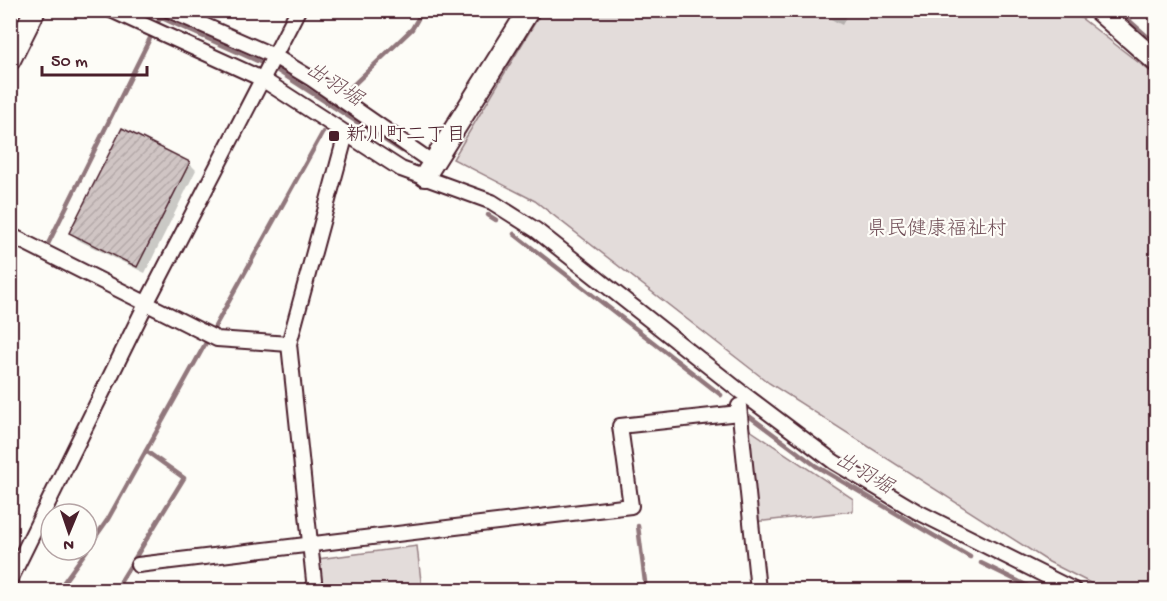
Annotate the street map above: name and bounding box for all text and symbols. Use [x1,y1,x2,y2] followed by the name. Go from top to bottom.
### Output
[42,39,147,77] scale bar
[51,52,88,73] text: 50 m
[300,58,368,115] water label: 出羽堀
[346,124,466,148] place label: 新川町二丁目
[327,129,341,143] marker: 新川町二丁目
[867,217,1007,242] park label: 県民健康福祉村
[829,448,899,503] water label: 出羽堀
[39,502,99,562] north arrow
[62,534,74,553] text: N

